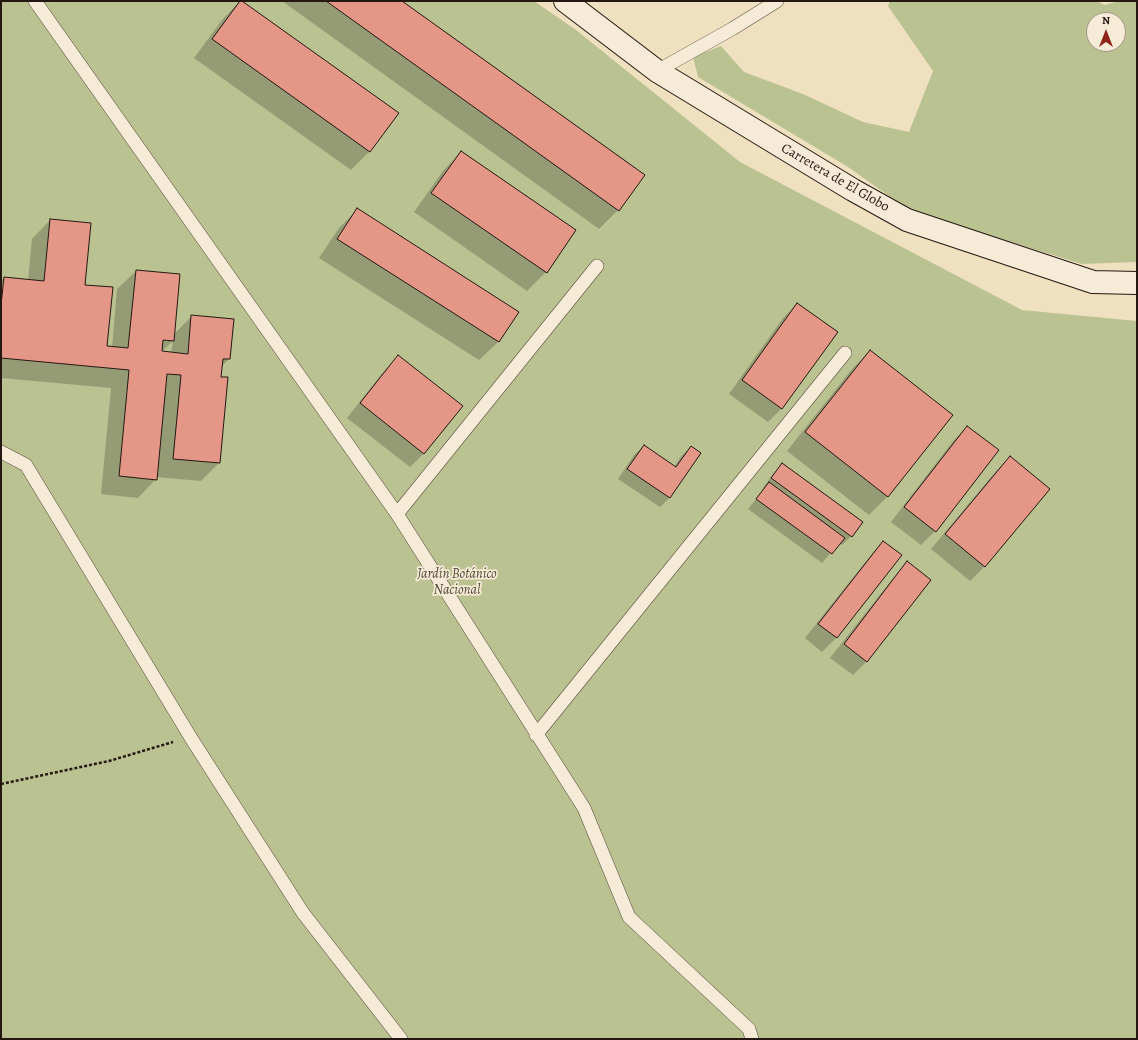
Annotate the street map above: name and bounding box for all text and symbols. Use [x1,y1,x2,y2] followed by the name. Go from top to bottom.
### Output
[1086,12,1126,52] north arrow
[1102,13,1110,28] text: N
[778,140,892,216] street label: Carretera de El Globo
[417,567,497,600] park label: Jardín Botánico Nacional

